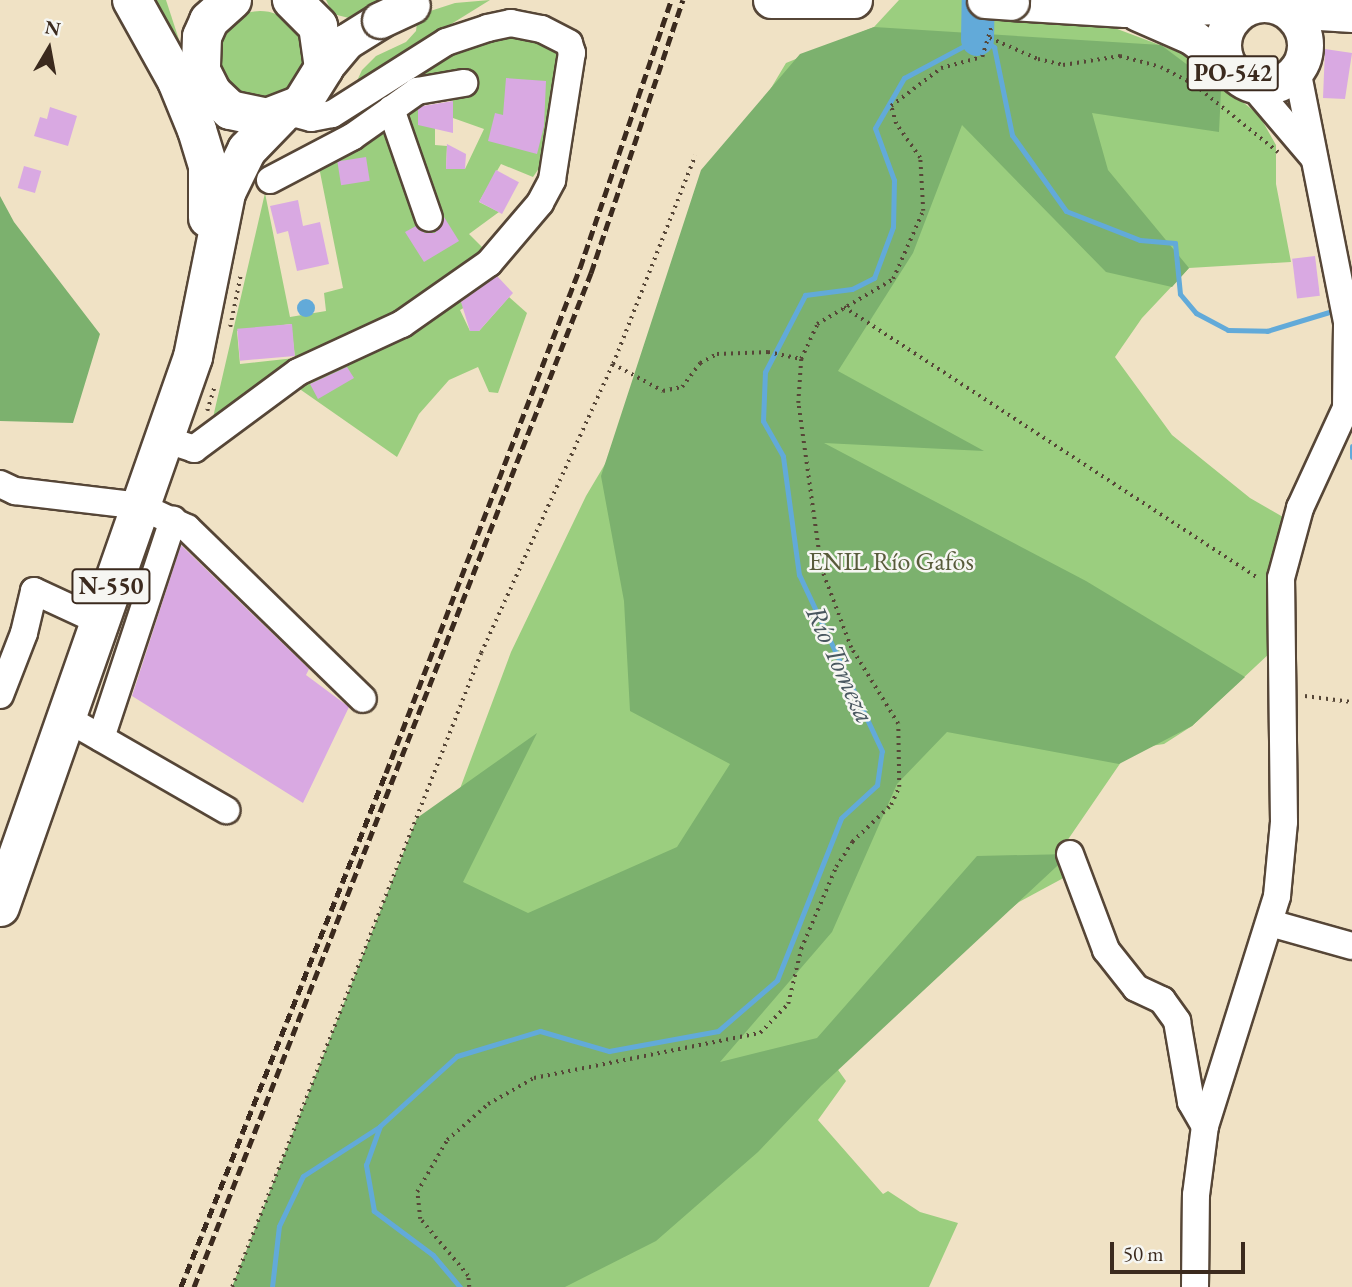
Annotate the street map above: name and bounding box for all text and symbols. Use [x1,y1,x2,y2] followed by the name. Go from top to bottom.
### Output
[14,14,84,84] north arrow
[43,14,62,41] text: N
[1186,52,1280,94] road number: PO-542
[808,546,974,578] park label: ENIL Río Gafos
[71,566,151,606] road number: N-550
[799,600,883,728] water label: Río Tomeza
[1114,1228,1249,1272] scale bar
[1123,1240,1164,1267] text: 50 m

